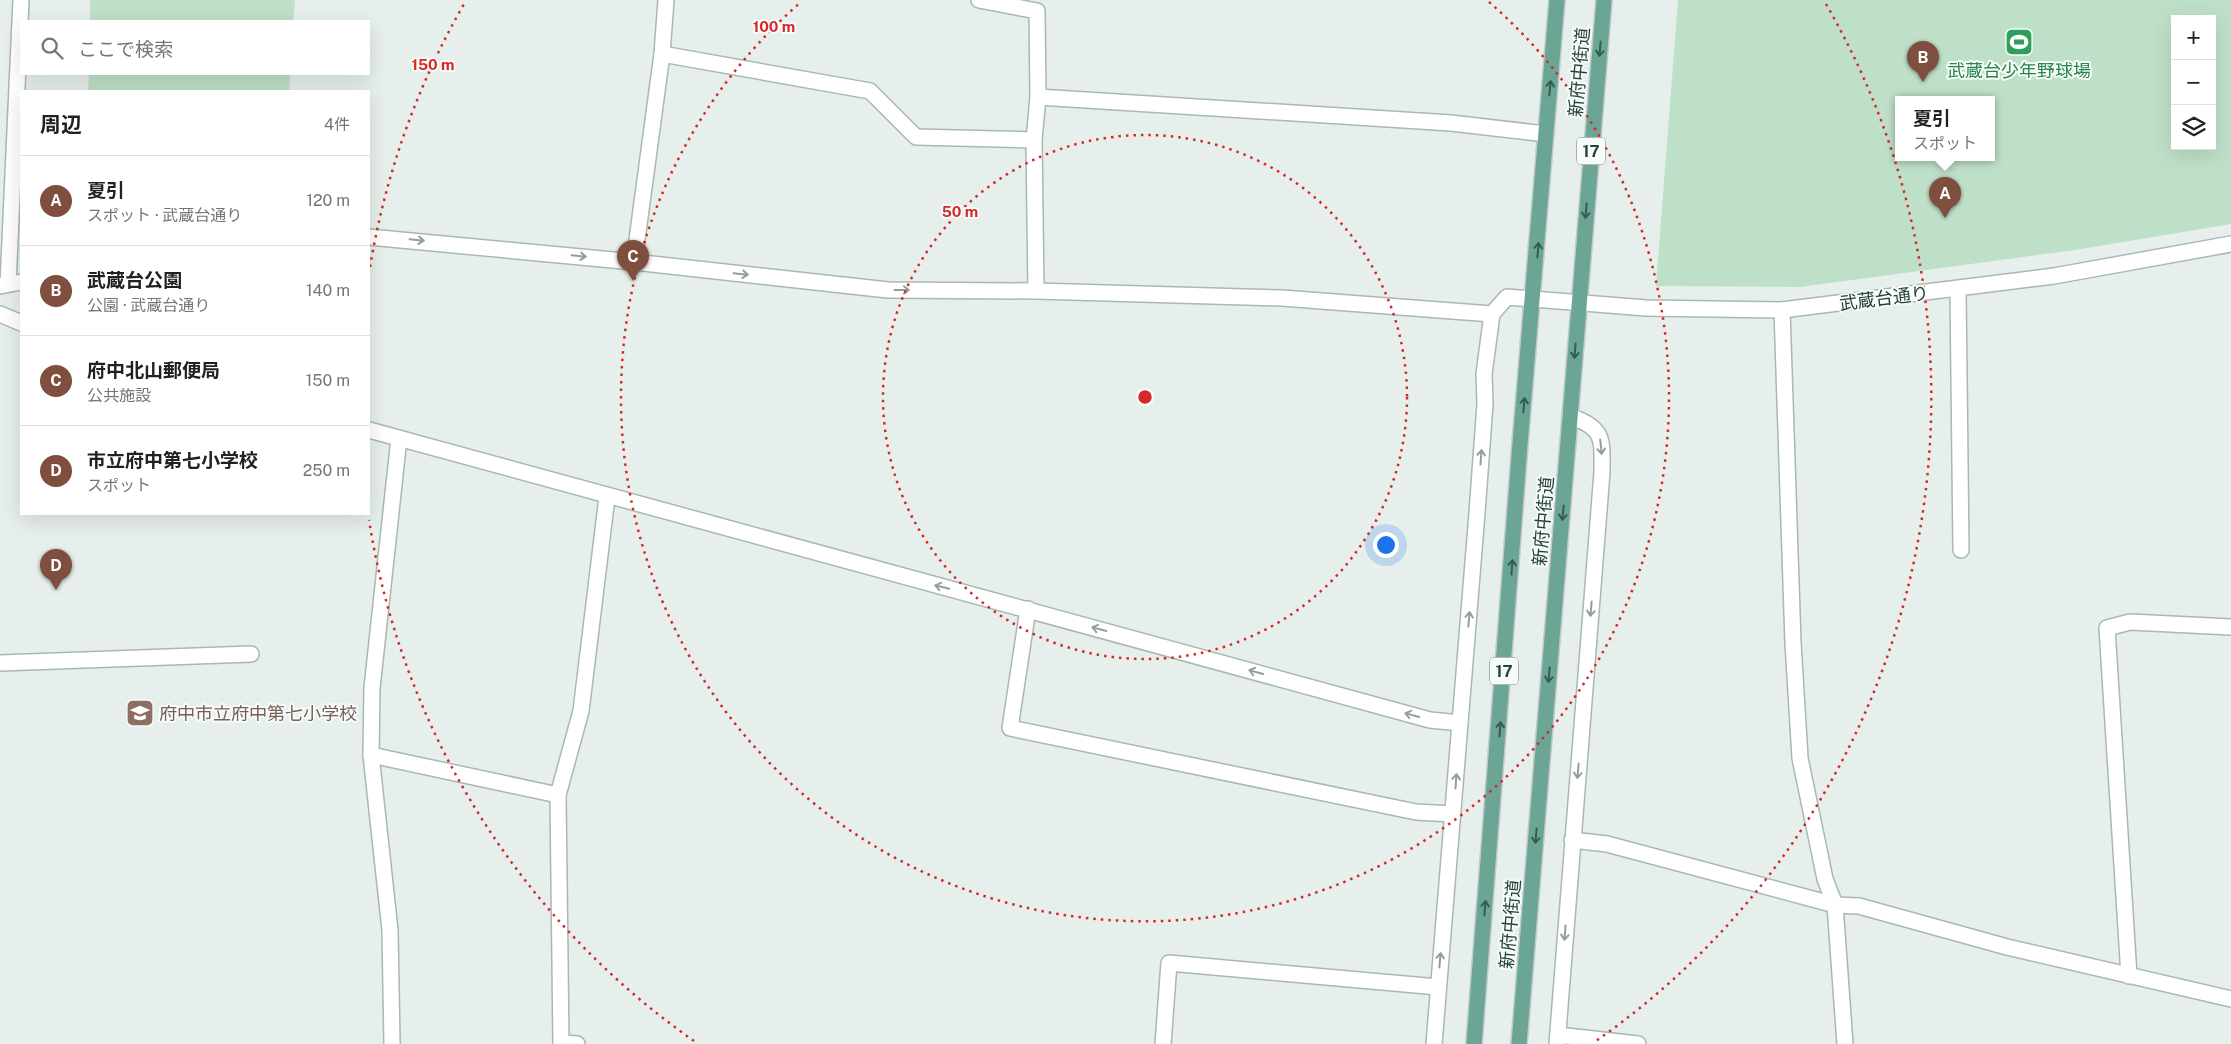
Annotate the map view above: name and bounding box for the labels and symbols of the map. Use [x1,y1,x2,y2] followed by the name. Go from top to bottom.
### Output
[753,18,795,35] text: 100 m
[1565,26,1593,118] street label: 新府中街道
[2004,27,2034,57] sports icon: 武蔵台少年野球場
[1595,40,1605,56] one-way arrow
[1907,41,1939,82] pin: B
[411,56,455,73] text: 150 m
[1947,60,2091,81] place label: 武蔵台少年野球場
[1545,80,1555,96] one-way arrow
[1577,138,1605,164] road number: 17
[1929,177,1961,218] pin: A
[1582,202,1591,218] one-way arrow
[942,203,978,220] text: 50 m
[409,235,425,245] one-way arrow
[617,240,649,281] pin: C
[1533,242,1542,258] one-way arrow
[571,251,587,261] one-way arrow
[732,269,748,279] one-way arrow
[1838,282,1930,314] street label: 武蔵台通り
[894,285,910,295] one-way arrow
[1571,342,1580,358] one-way arrow
[1136,388,1154,406] centre of rings
[1519,397,1528,413] one-way arrow
[1596,439,1606,455] one-way arrow
[1477,449,1486,465] one-way arrow
[1529,475,1557,567] street label: 新府中街道
[1558,504,1568,520] one-way arrow
[1373,532,1399,558] your location
[40,549,72,590] pin: D
[1507,559,1516,575] one-way arrow
[934,582,950,592] one-way arrow
[1586,601,1596,617] one-way arrow
[1464,611,1474,627] one-way arrow
[1092,623,1108,633] one-way arrow
[1490,658,1518,684] road number: 17
[1248,666,1264,676] one-way arrow
[1544,666,1554,682] one-way arrow
[125,698,155,728] school or university icon: 府中市立府中第七小学校
[159,703,357,724] place label: 府中市立府中第七小学校
[1405,710,1421,719] one-way arrow
[1495,721,1504,737] one-way arrow
[1573,763,1583,779] one-way arrow
[1451,773,1461,789] one-way arrow
[1531,828,1540,844] one-way arrow
[1496,878,1524,970] street label: 新府中街道
[1481,900,1490,916] one-way arrow
[1561,925,1570,941] one-way arrow
[1436,953,1445,969] one-way arrow

